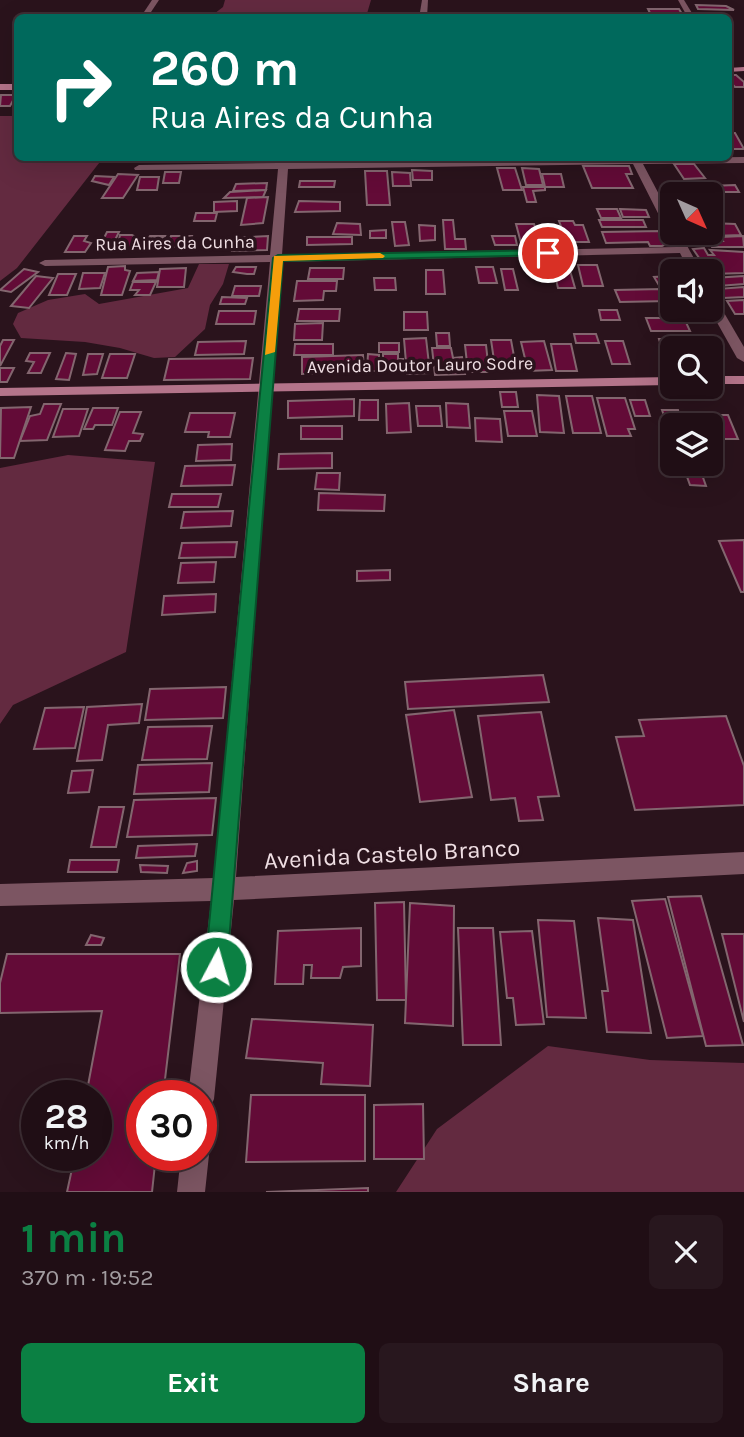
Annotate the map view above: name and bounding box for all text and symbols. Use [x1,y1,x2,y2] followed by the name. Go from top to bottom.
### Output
[150,40,299,97] text: 260 m
[35,42,126,133] icon: right
[150,99,434,136] text: Rua Aires da Cunha
[660,182,723,245] north arrow
[660,182,723,476] map controls
[518,223,578,283] pin
[95,231,255,255] street label: Rua Aires da Cunha
[529,234,567,272] icon: arrive
[660,259,723,322] button: sound
[660,336,723,399] button: search
[307,352,533,378] street label: Avenida Doutor Lauro Sodre
[660,413,723,476] button: layers
[263,833,521,875] street label: Avenida Castelo Branco
[179,930,253,1004] position arrow
[126,1080,217,1171] speed limit sign: 30
[45,1096,88,1137] text: 28
[44,1132,89,1154] text: km/h
[21,1213,126,1263] text: 1 min
[649,1215,723,1289] button: close
[21,1264,154,1291] text: 370 m · 19:52
[21,1343,365,1423] button: Exit
[379,1343,723,1423] button: Share

